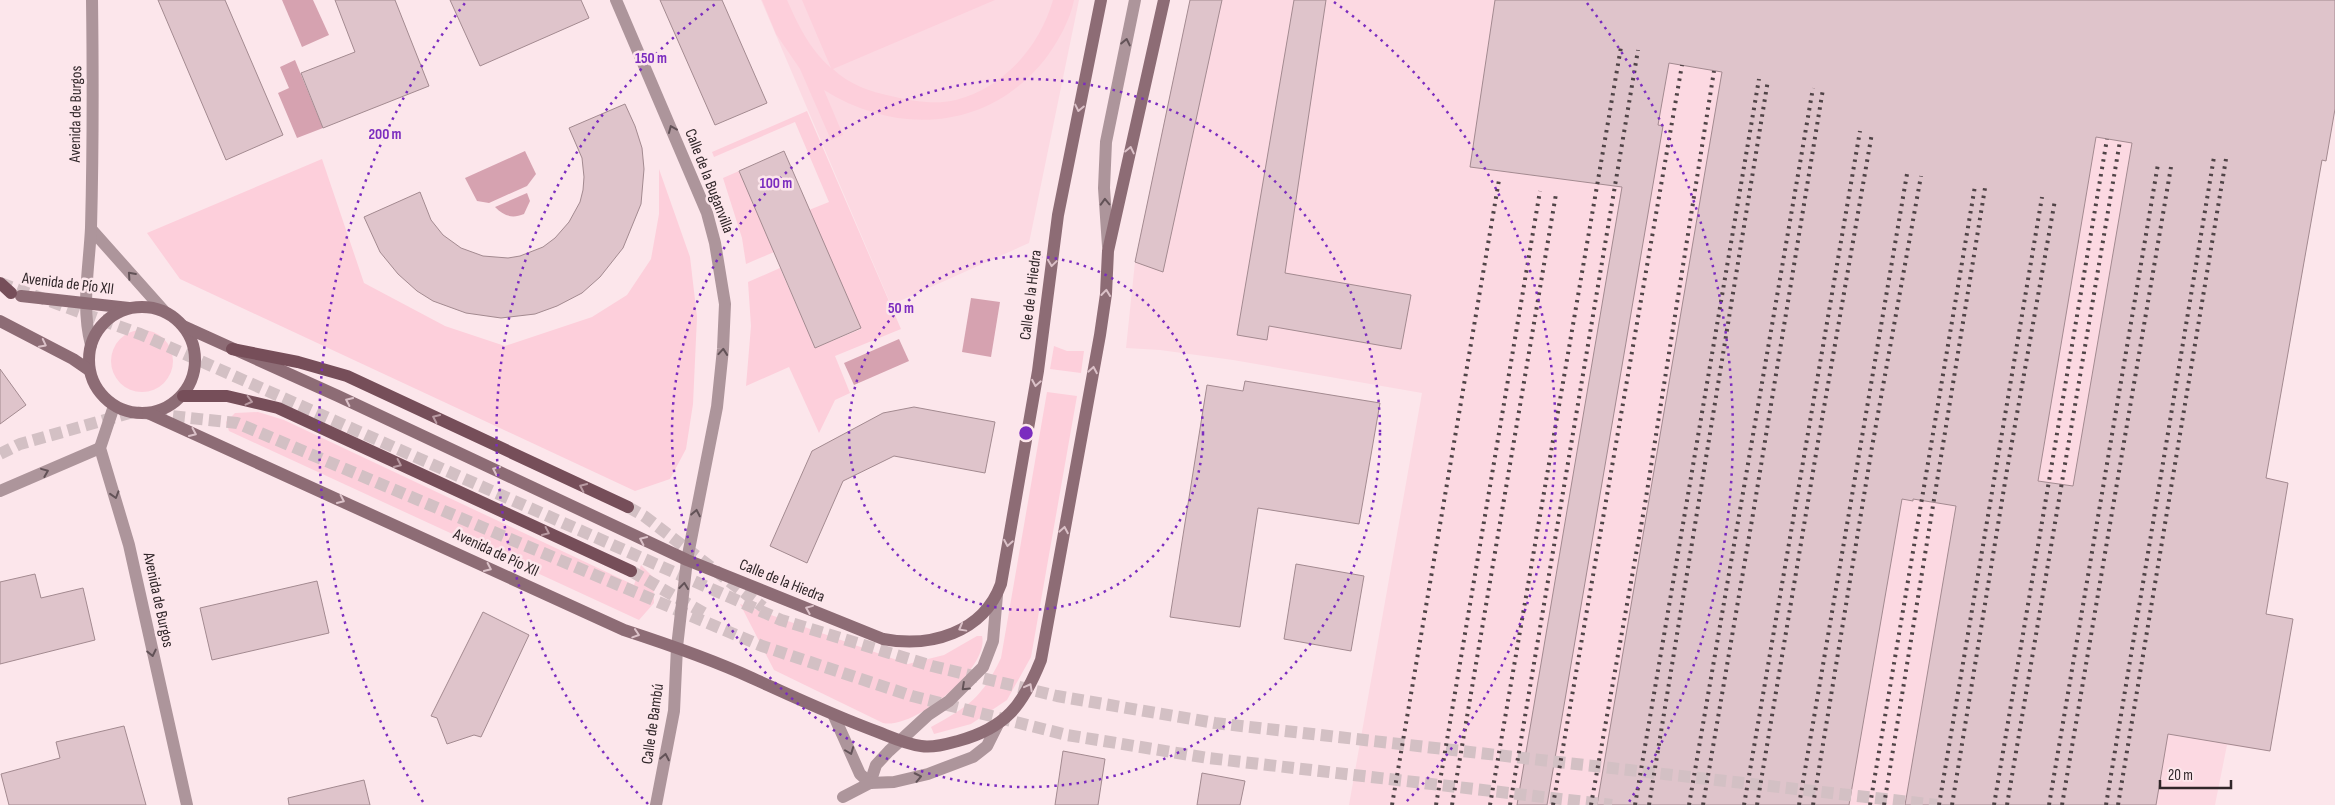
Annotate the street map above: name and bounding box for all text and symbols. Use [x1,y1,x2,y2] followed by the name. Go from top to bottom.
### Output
[1120,37,1131,46] one-way arrow
[635,49,667,68] text: 150 m
[66,65,86,164] street label: Avenida de Burgos
[1074,103,1084,112] one-way arrow
[368,125,402,144] text: 200 m
[667,125,678,134] one-way arrow
[680,126,738,236] street label: Calle de la Buganvilla
[1124,145,1135,154] one-way arrow
[760,174,792,193] text: 100 m
[1099,198,1110,206] one-way arrow
[1016,249,1046,341] street label: Calle de la Hiedra
[1047,259,1057,268] one-way arrow
[20,269,115,299] street label: Avenida de Pío XII
[128,271,137,280] one-way arrow
[1100,289,1111,297] one-way arrow
[888,299,914,318] text: 50 m
[38,338,47,348] one-way arrow
[717,348,728,356] one-way arrow
[1088,365,1098,374] one-way arrow
[1032,378,1042,387] one-way arrow
[244,395,252,405] one-way arrow
[345,397,354,407] one-way arrow
[432,414,441,424] one-way arrow
[1017,424,1035,442] centre of rings
[188,426,197,437] one-way arrow
[393,458,402,468] one-way arrow
[492,466,501,477] one-way arrow
[40,468,49,478] one-way arrow
[579,482,588,493] one-way arrow
[109,490,119,498] one-way arrow
[336,493,345,504] one-way arrow
[691,508,701,517] one-way arrow
[449,524,542,581] street label: Avenida de Pío XII
[1059,525,1069,534] one-way arrow
[541,526,550,536] one-way arrow
[639,535,648,546] one-way arrow
[1004,539,1014,547] one-way arrow
[138,550,177,649] street label: Avenida de Burgos
[736,555,828,607] street label: Calle de la Hiedra
[483,561,492,572] one-way arrow
[678,582,689,590] one-way arrow
[805,605,813,615] one-way arrow
[958,622,967,632] one-way arrow
[632,628,640,638] one-way arrow
[147,648,157,657] one-way arrow
[961,681,970,690] one-way arrow
[638,682,668,766] street label: Calle de Bambú
[1023,684,1033,693] one-way arrow
[844,746,855,755] one-way arrow
[659,753,670,762] one-way arrow
[2160,758,2231,790] scale bar
[2168,766,2193,785] text: 20 m
[914,772,923,782] one-way arrow

